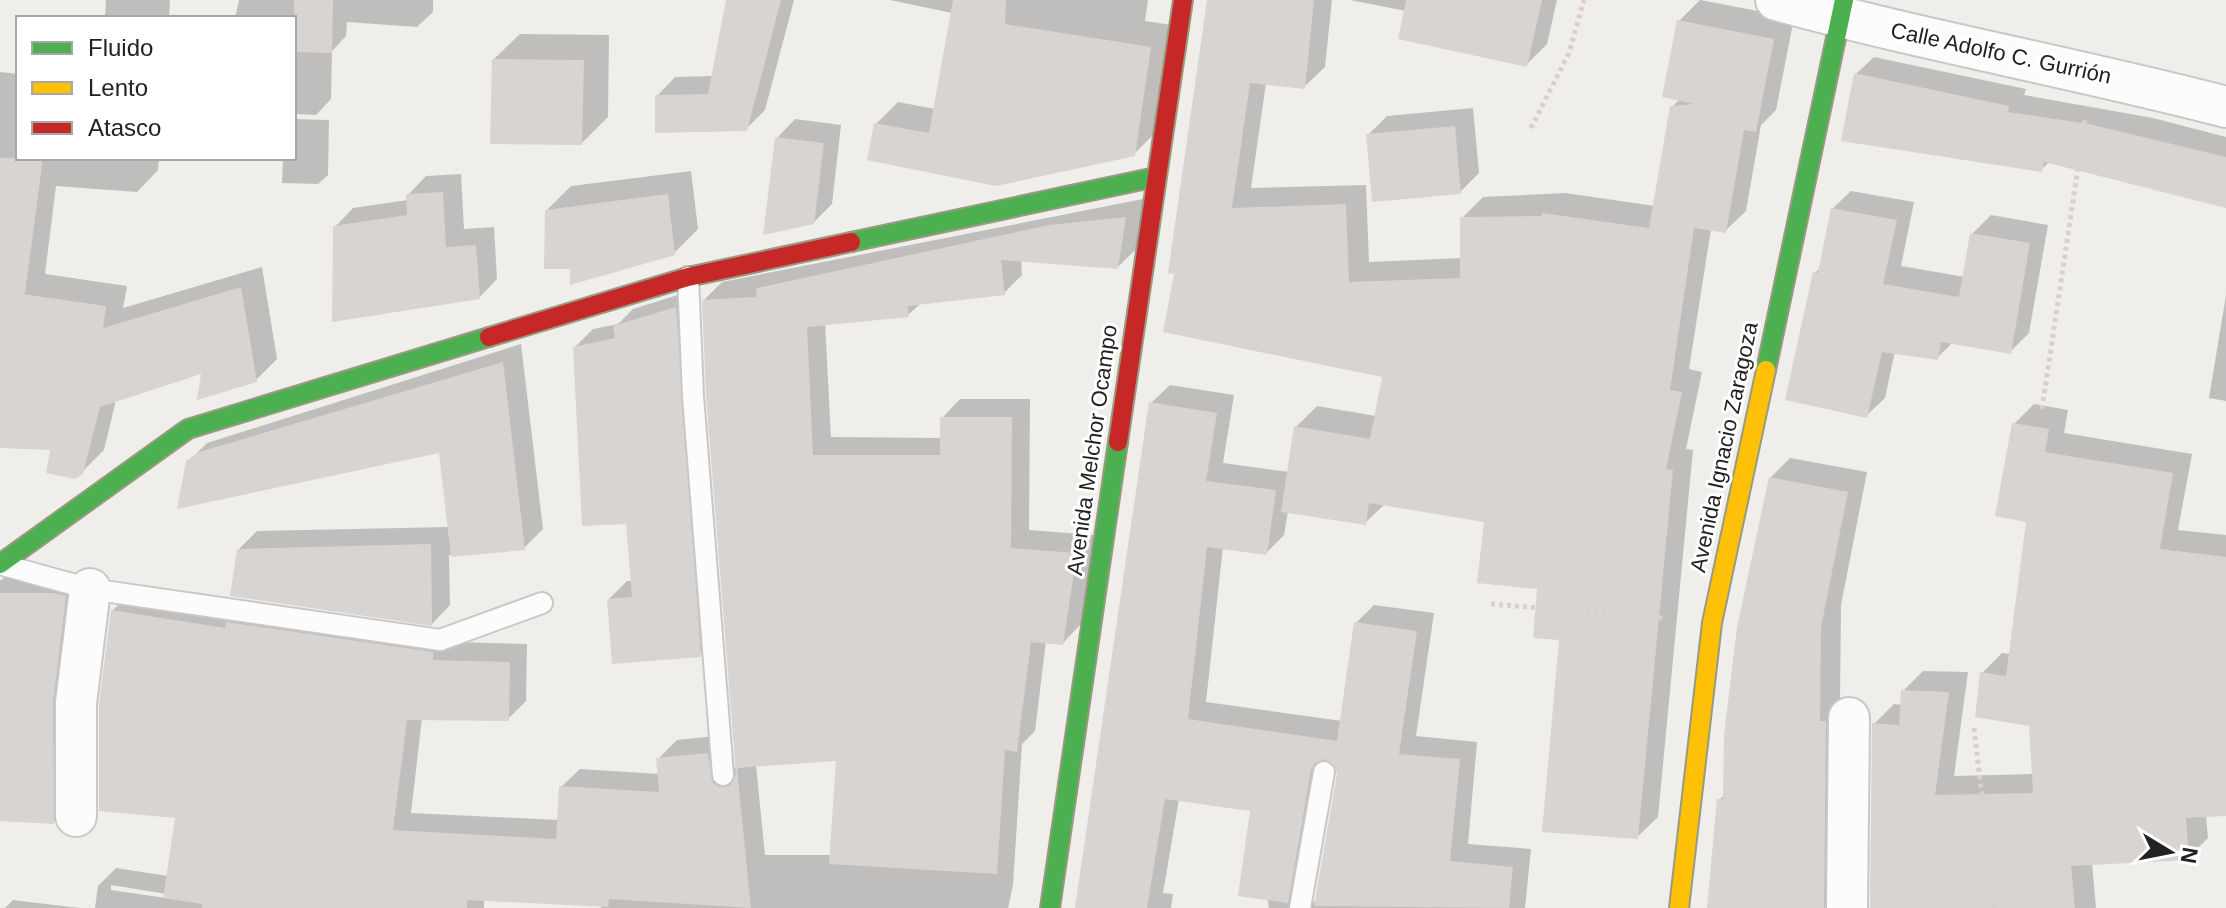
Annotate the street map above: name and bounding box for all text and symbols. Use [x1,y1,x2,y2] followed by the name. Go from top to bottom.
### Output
[16,16,296,160] legend
[1888,17,2114,89] street label: Calle Adolfo C. Gurrión
[88,34,153,61] text: Fluido
[88,74,148,101] text: Lento
[88,114,161,141] text: Atasco
[1685,319,1763,574] street label: Avenida Ignacio Zaragoza
[1062,323,1122,577] street label: Avenida Melchor Ocampo
[2130,812,2210,892] north arrow
[2176,845,2203,865] text: N

